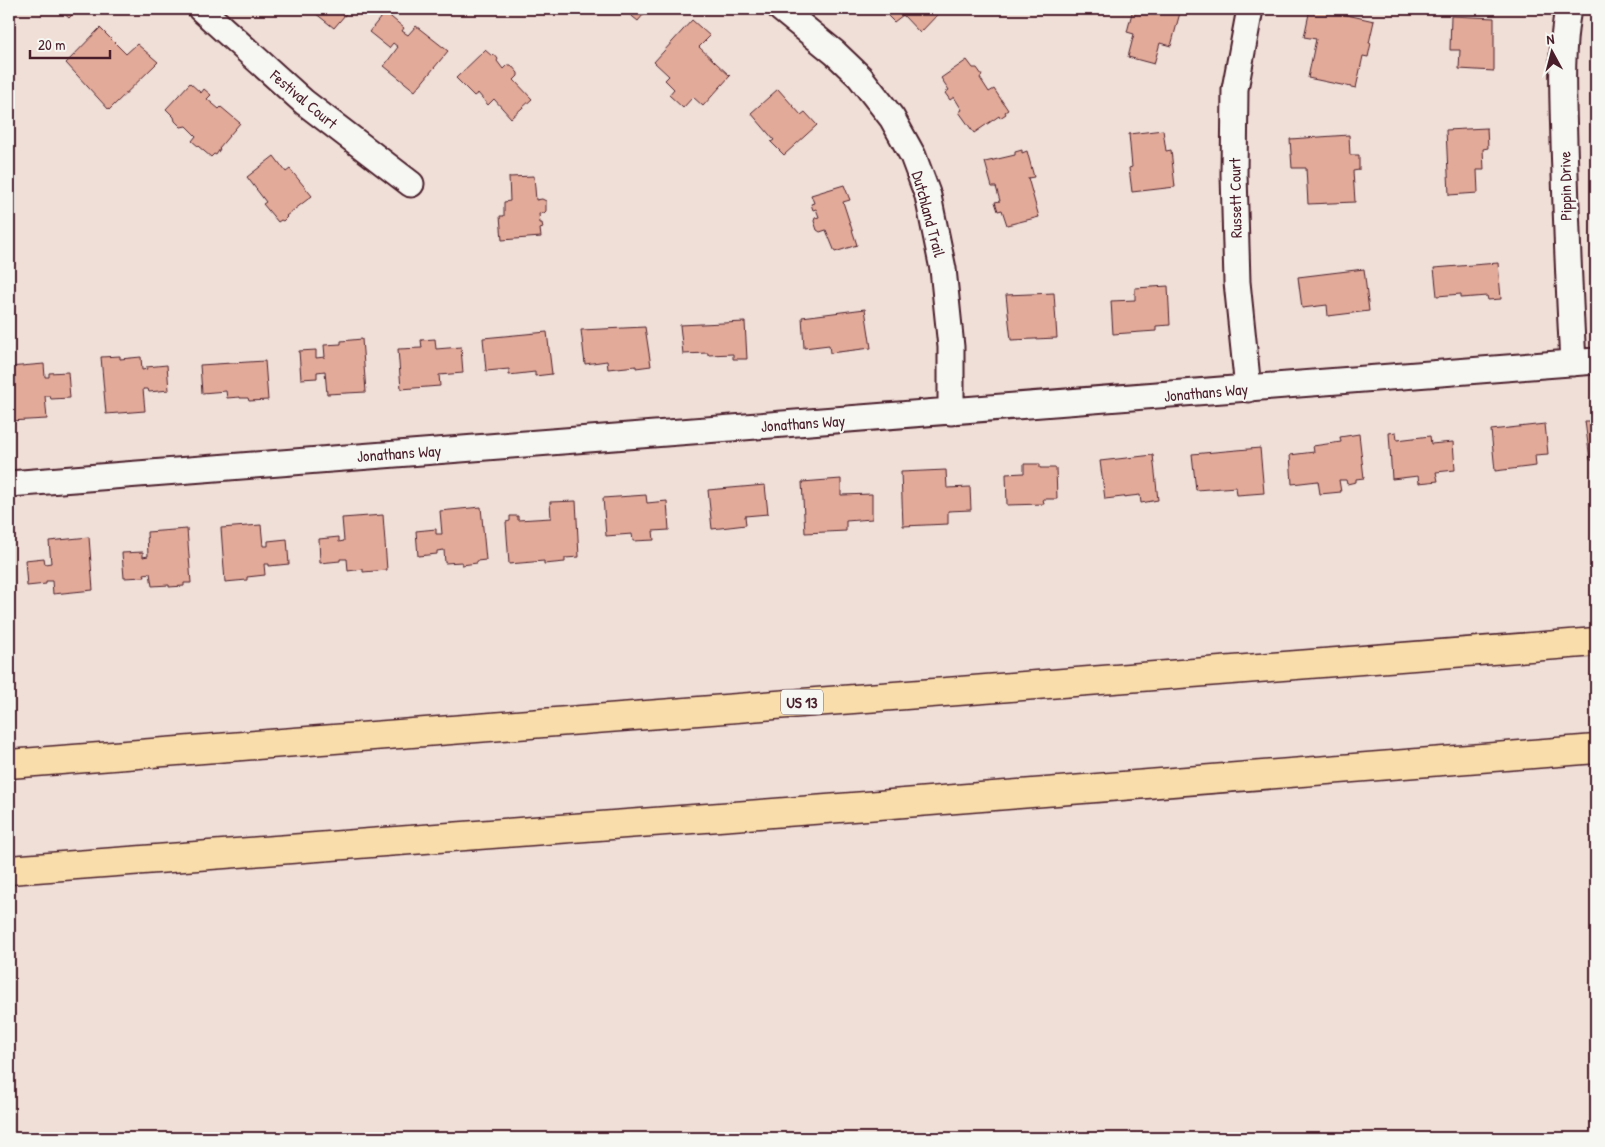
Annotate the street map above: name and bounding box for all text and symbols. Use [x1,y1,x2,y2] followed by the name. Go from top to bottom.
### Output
[30,28,110,60] scale bar
[1528,28,1578,78] north arrow
[1545,29,1556,48] text: N
[38,34,65,55] text: 20 m
[265,64,343,134] street label: Festival Court
[1553,150,1577,221] street label: Pippin Drive
[1223,157,1247,238] street label: Russett Court
[907,169,951,260] street label: Dutchland Trail
[1163,377,1249,407] street label: Jonathans Way
[760,409,846,437] street label: Jonathans Way
[356,439,442,467] street label: Jonathans Way
[781,690,823,714] road number: US 13

